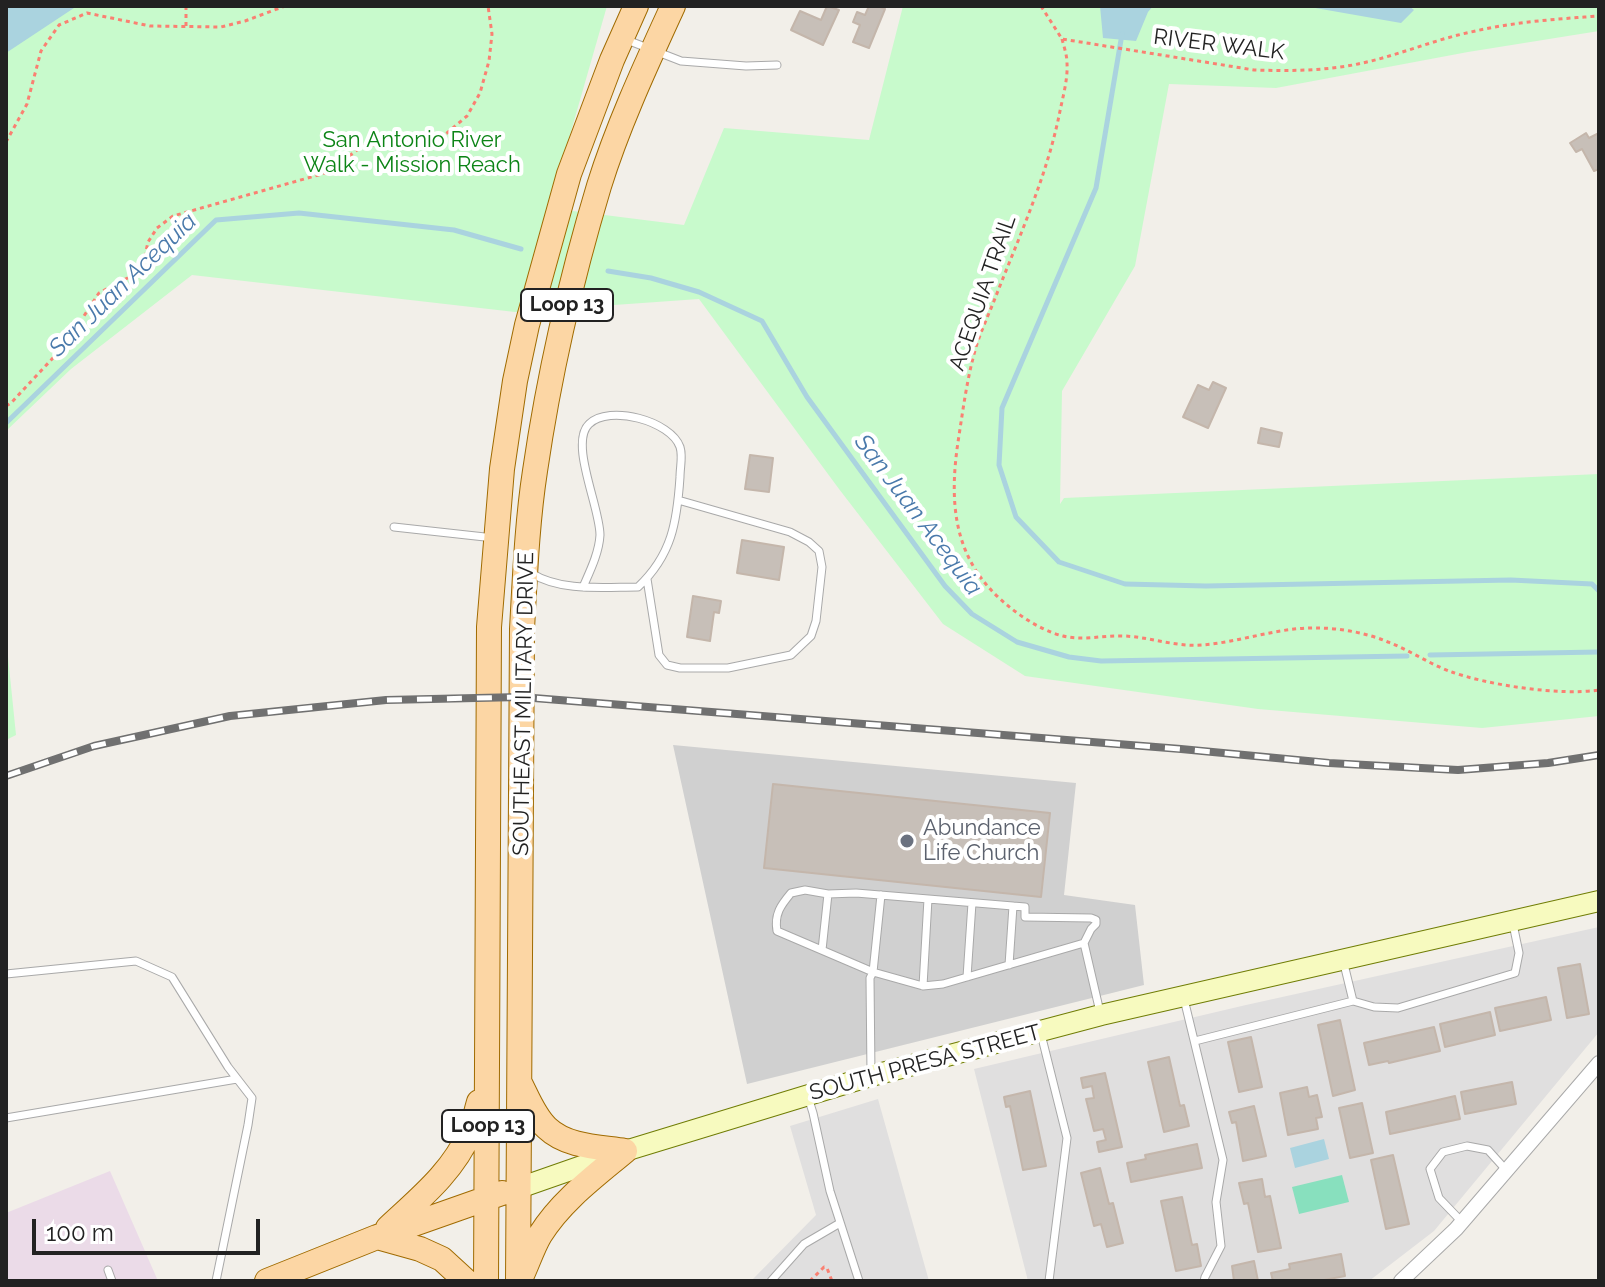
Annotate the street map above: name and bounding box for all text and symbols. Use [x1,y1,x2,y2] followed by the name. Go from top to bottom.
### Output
[1152,24,1286,66] street label: RIVER WALK
[303,127,521,178] park label: San Antonio River Walk - Mission Reach
[43,207,203,363] water label: San Juan Acequia
[944,212,1022,374] street label: ACEQUIA TRAIL
[521,289,613,321] road number: Loop 13
[848,429,988,601] water label: San Juan Acequia
[508,552,540,856] street label: SOUTHEAST MILITARY DRIVE
[923,815,1041,866] place label: Abundance Life Church
[898,832,916,850] marker: Abundance Life Church
[807,1019,1043,1107] street label: SOUTH PRESA STREET
[442,1110,534,1142] road number: Loop 13
[36,1203,264,1253] scale bar
[46,1218,114,1247] text: 100 m

